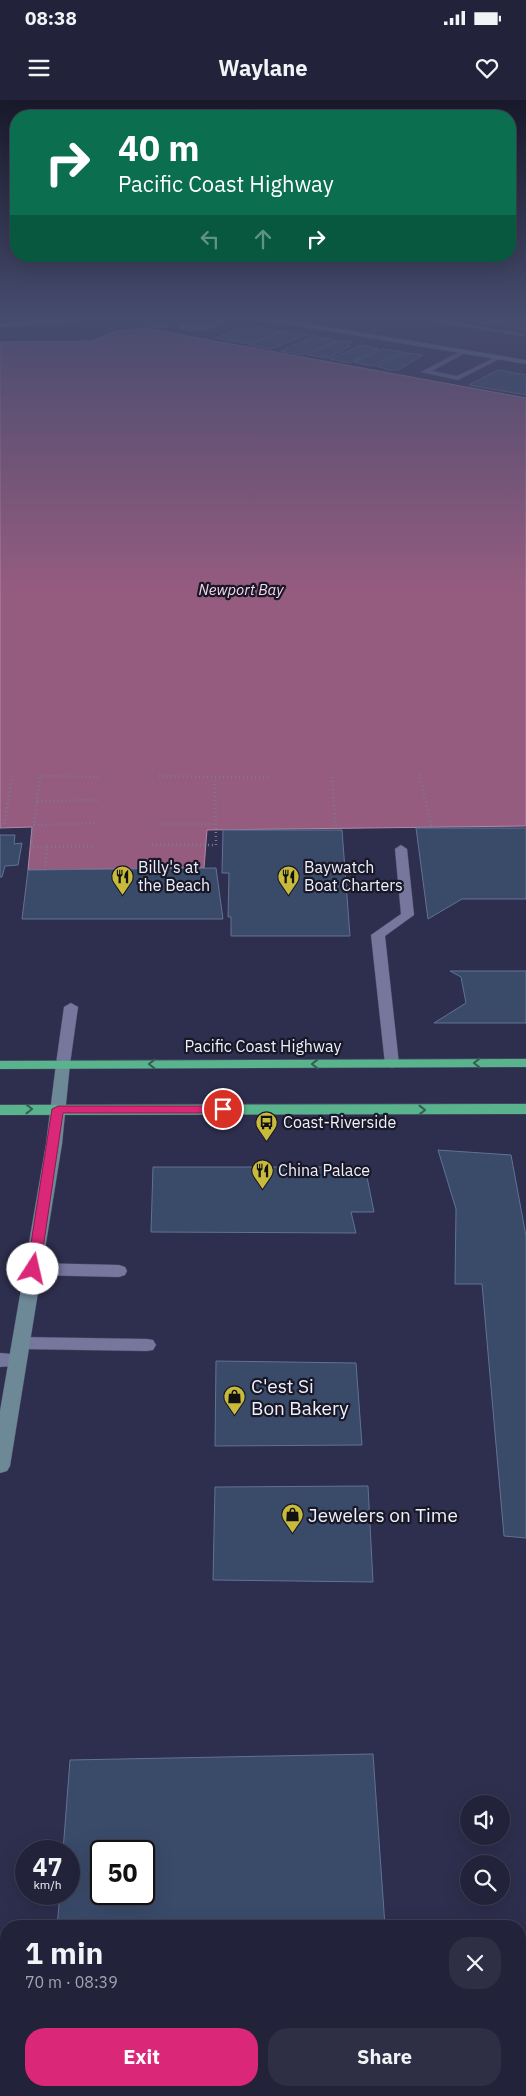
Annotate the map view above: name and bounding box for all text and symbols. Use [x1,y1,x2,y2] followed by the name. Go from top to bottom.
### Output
[25,6,77,30] text: 08:38
[218,53,308,82] text: Waylane
[25,54,53,82] icon: menu
[473,54,501,82] icon: heart
[118,125,200,171] text: 40 m
[35,130,100,195] icon: right
[118,169,334,198] text: Pacific Coast Highway
[196,225,224,253] icon: left
[249,225,277,253] icon: ahead
[302,225,330,253] icon: right
[199,580,284,599] water label: Newport Bay
[138,857,210,895] place label: Billy's at the Beach
[304,857,403,895] place label: Baywatch Boat Charters
[110,864,134,895] restaurant icon: Billy's at the Beach
[276,864,300,895] restaurant icon: Baywatch Boat Charters
[185,1036,341,1056] street label: Pacific Coast Highway
[473,1058,481,1068] one-way arrow
[148,1059,156,1069] one-way arrow
[311,1059,318,1069] one-way arrow
[202,1088,244,1130] pin
[209,1095,237,1123] icon: arrive
[26,1104,33,1114] one-way arrow
[418,1105,426,1115] one-way arrow
[255,1110,279,1141] bus stop icon: Coast-Riverside
[283,1112,397,1132] place label: Coast-Riverside
[250,1158,274,1189] restaurant icon: China Palace
[278,1160,370,1180] place label: China Palace
[6,1242,58,1294] position arrow
[251,1374,349,1420] place label: C'est Si Bon Bakery
[223,1385,247,1416] shop icon: C'est Si Bon Bakery
[280,1503,304,1534] shop icon: Jewelers on Time
[308,1503,458,1527] place label: Jewelers on Time
[460,1795,510,1905] map controls
[460,1795,510,1845] button: sound
[90,1840,155,1905] speed limit sign: 50
[32,1850,63,1883] text: 47
[460,1855,510,1905] button: search
[33,1877,62,1892] text: km/h
[25,1933,103,1972] text: 1 min
[449,1937,501,1989] button: close
[25,1972,118,1992] text: 70 m · 08:39
[25,2028,258,2086] button: Exit
[268,2028,501,2086] button: Share

